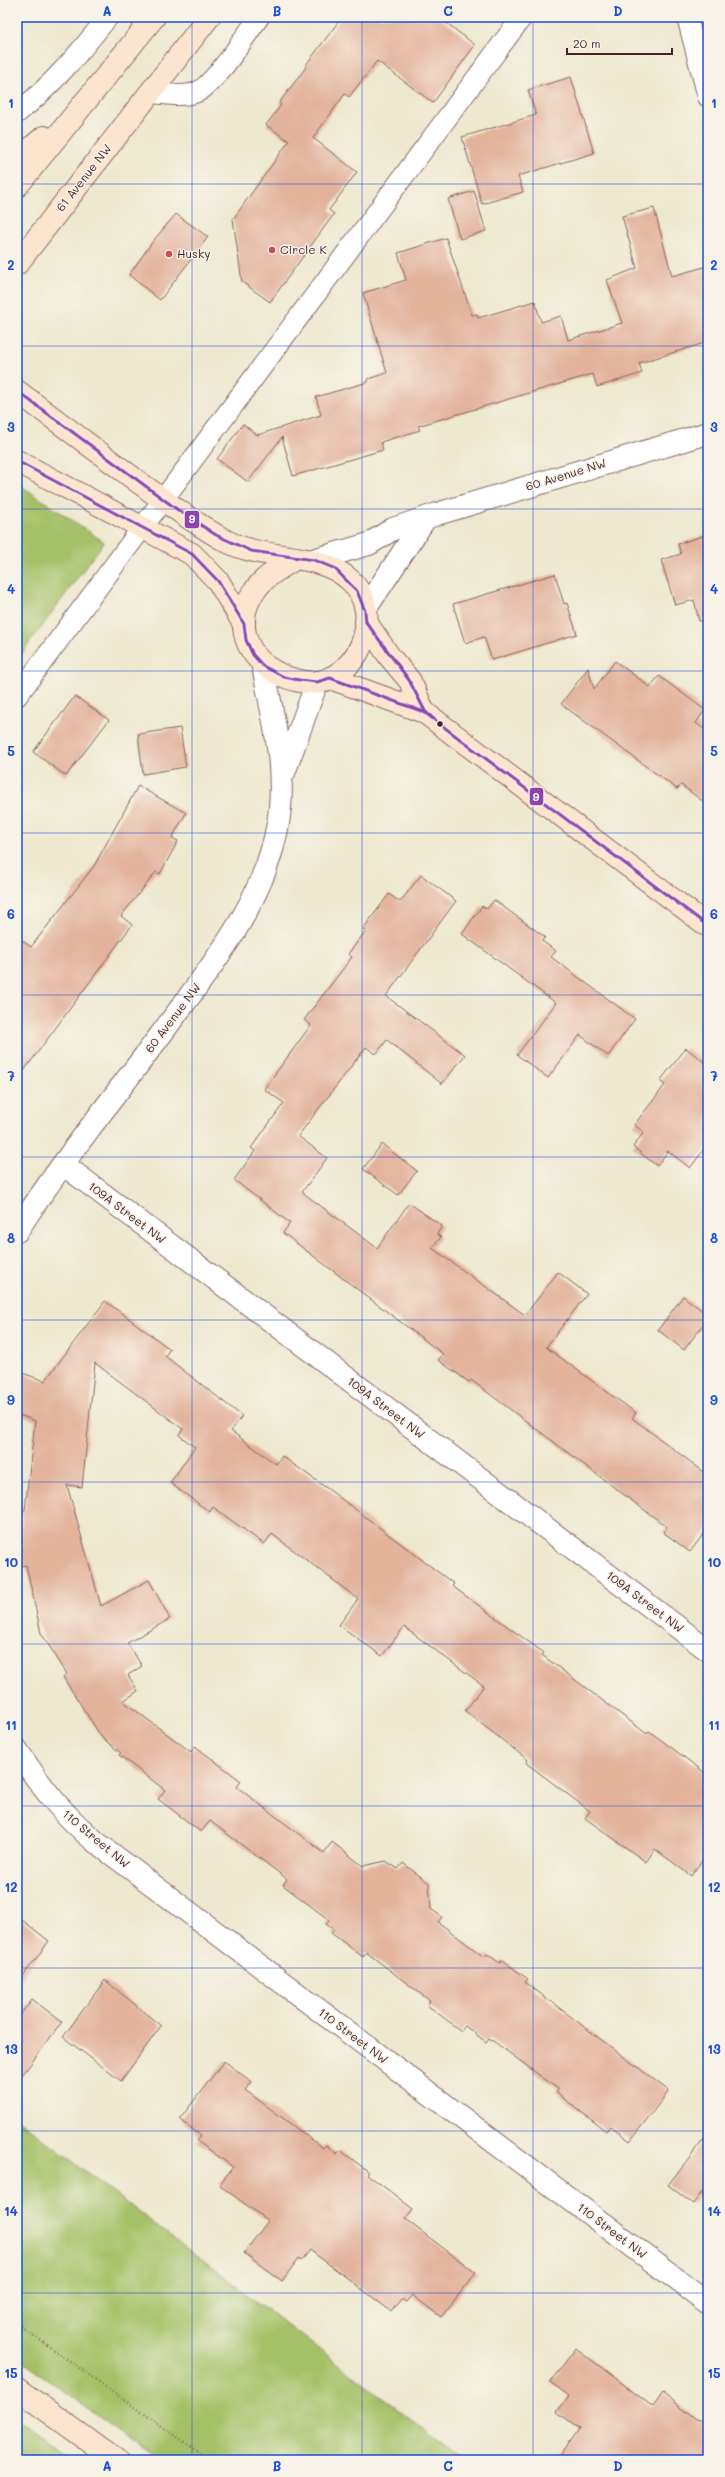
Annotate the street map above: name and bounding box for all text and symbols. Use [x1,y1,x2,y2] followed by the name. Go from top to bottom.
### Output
[102,2,112,19] text: A
[273,2,282,19] text: B
[443,2,453,19] text: C
[613,2,623,19] text: D
[567,30,672,56] scale bar
[573,35,601,51] text: 20 m
[8,94,14,111] text: 1
[711,94,717,111] text: 1
[52,140,115,214] street label: 61 Avenue NW
[280,241,328,257] place label: Circle K
[177,245,211,261] place label: Husky
[267,245,277,255] marker: Circle K
[164,249,174,259] marker: Husky
[7,256,15,273] text: 2
[710,256,718,273] text: 2
[7,418,15,435] text: 3
[710,418,718,435] text: 3
[524,454,608,494] street label: 60 Avenue NW
[184,510,200,529] line badge: 9
[189,511,196,526] text: 9
[7,580,15,597] text: 4
[710,580,718,597] text: 4
[435,719,445,729] unlabelled marker
[7,742,15,759] text: 5
[710,742,718,759] text: 5
[529,787,544,806] line badge: 9
[533,789,540,804] text: 9
[7,905,15,922] text: 6
[710,905,718,922] text: 6
[141,979,204,1055] street label: 60 Avenue NW
[7,1067,15,1084] text: 7
[710,1067,718,1084] text: 7
[85,1178,170,1247] street label: 109A Street NW
[7,1229,15,1246] text: 8
[710,1229,718,1246] text: 8
[344,1373,429,1442] street label: 109A Street NW
[7,1391,15,1408] text: 9
[710,1391,718,1408] text: 9
[4,1553,18,1570] text: 10
[707,1553,721,1570] text: 10
[603,1567,688,1636] street label: 109A Street NW
[5,1716,17,1733] text: 11
[708,1716,720,1733] text: 11
[60,1805,134,1871] street label: 110 Street NW
[4,1878,18,1895] text: 12
[707,1878,721,1895] text: 12
[315,2004,392,2067] street label: 110 Street NW
[4,2040,18,2057] text: 13
[707,2040,721,2057] text: 13
[574,2199,651,2262] street label: 110 Street NW
[4,2202,18,2219] text: 14
[707,2202,721,2219] text: 14
[4,2364,18,2381] text: 15
[707,2364,721,2381] text: 15
[102,2457,112,2474] text: A
[273,2457,282,2474] text: B
[443,2457,453,2474] text: C
[613,2457,623,2474] text: D

